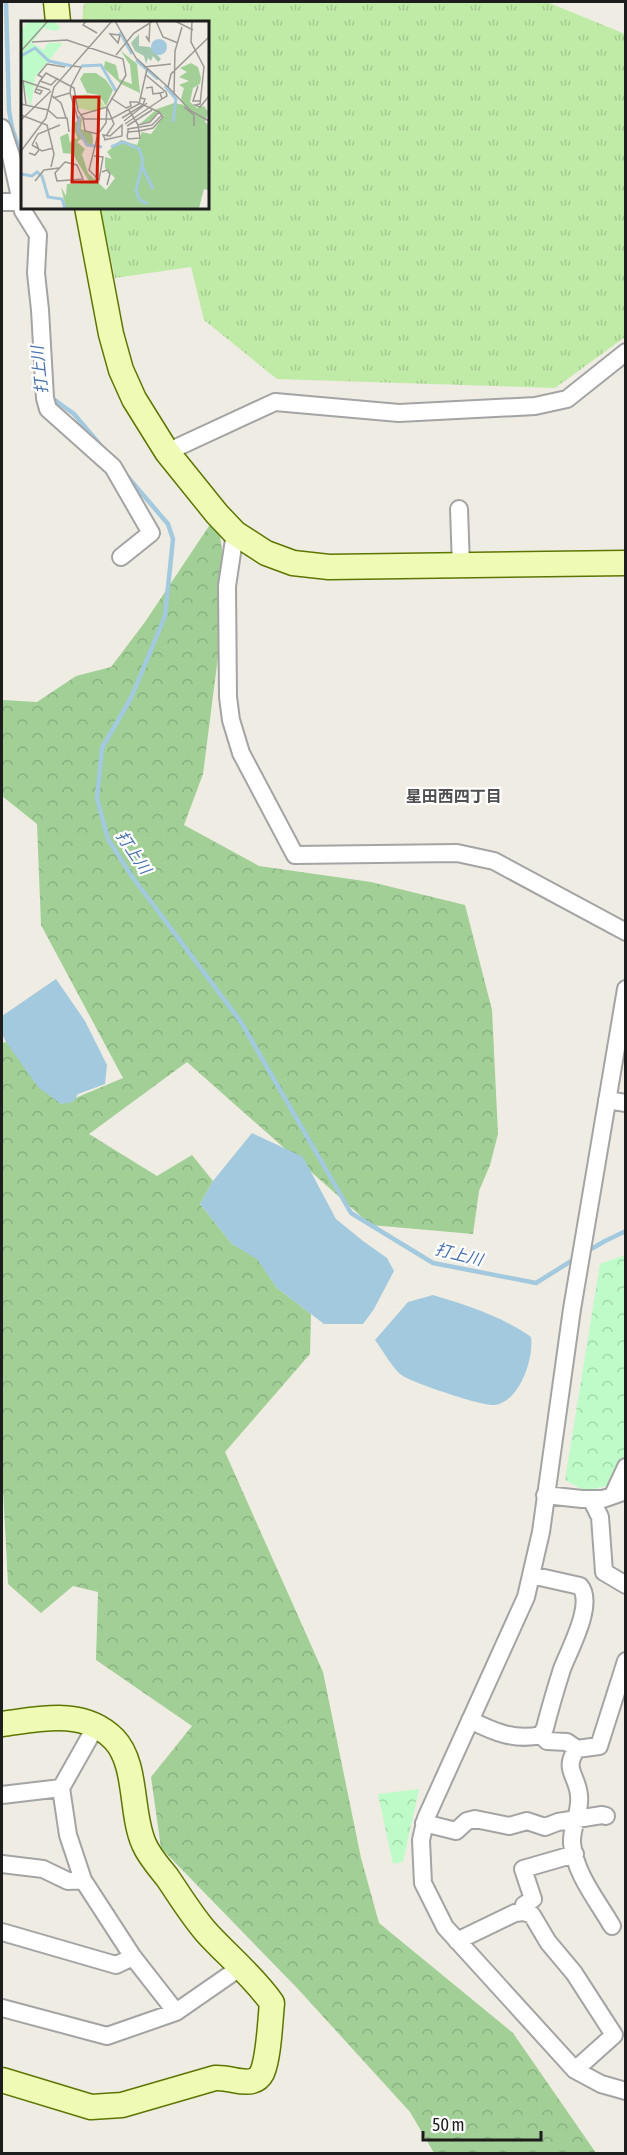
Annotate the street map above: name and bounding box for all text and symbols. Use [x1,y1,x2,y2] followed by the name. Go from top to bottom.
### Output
[21,21,208,208] inset map
[27,343,50,395] water label: 打上川
[406,787,502,805] district label: 星田西四丁目
[113,827,156,879] water label: 打上川
[434,1239,486,1269] water label: 打上川
[423,2104,542,2142] scale bar
[432,2114,464,2135] text: 50 m

